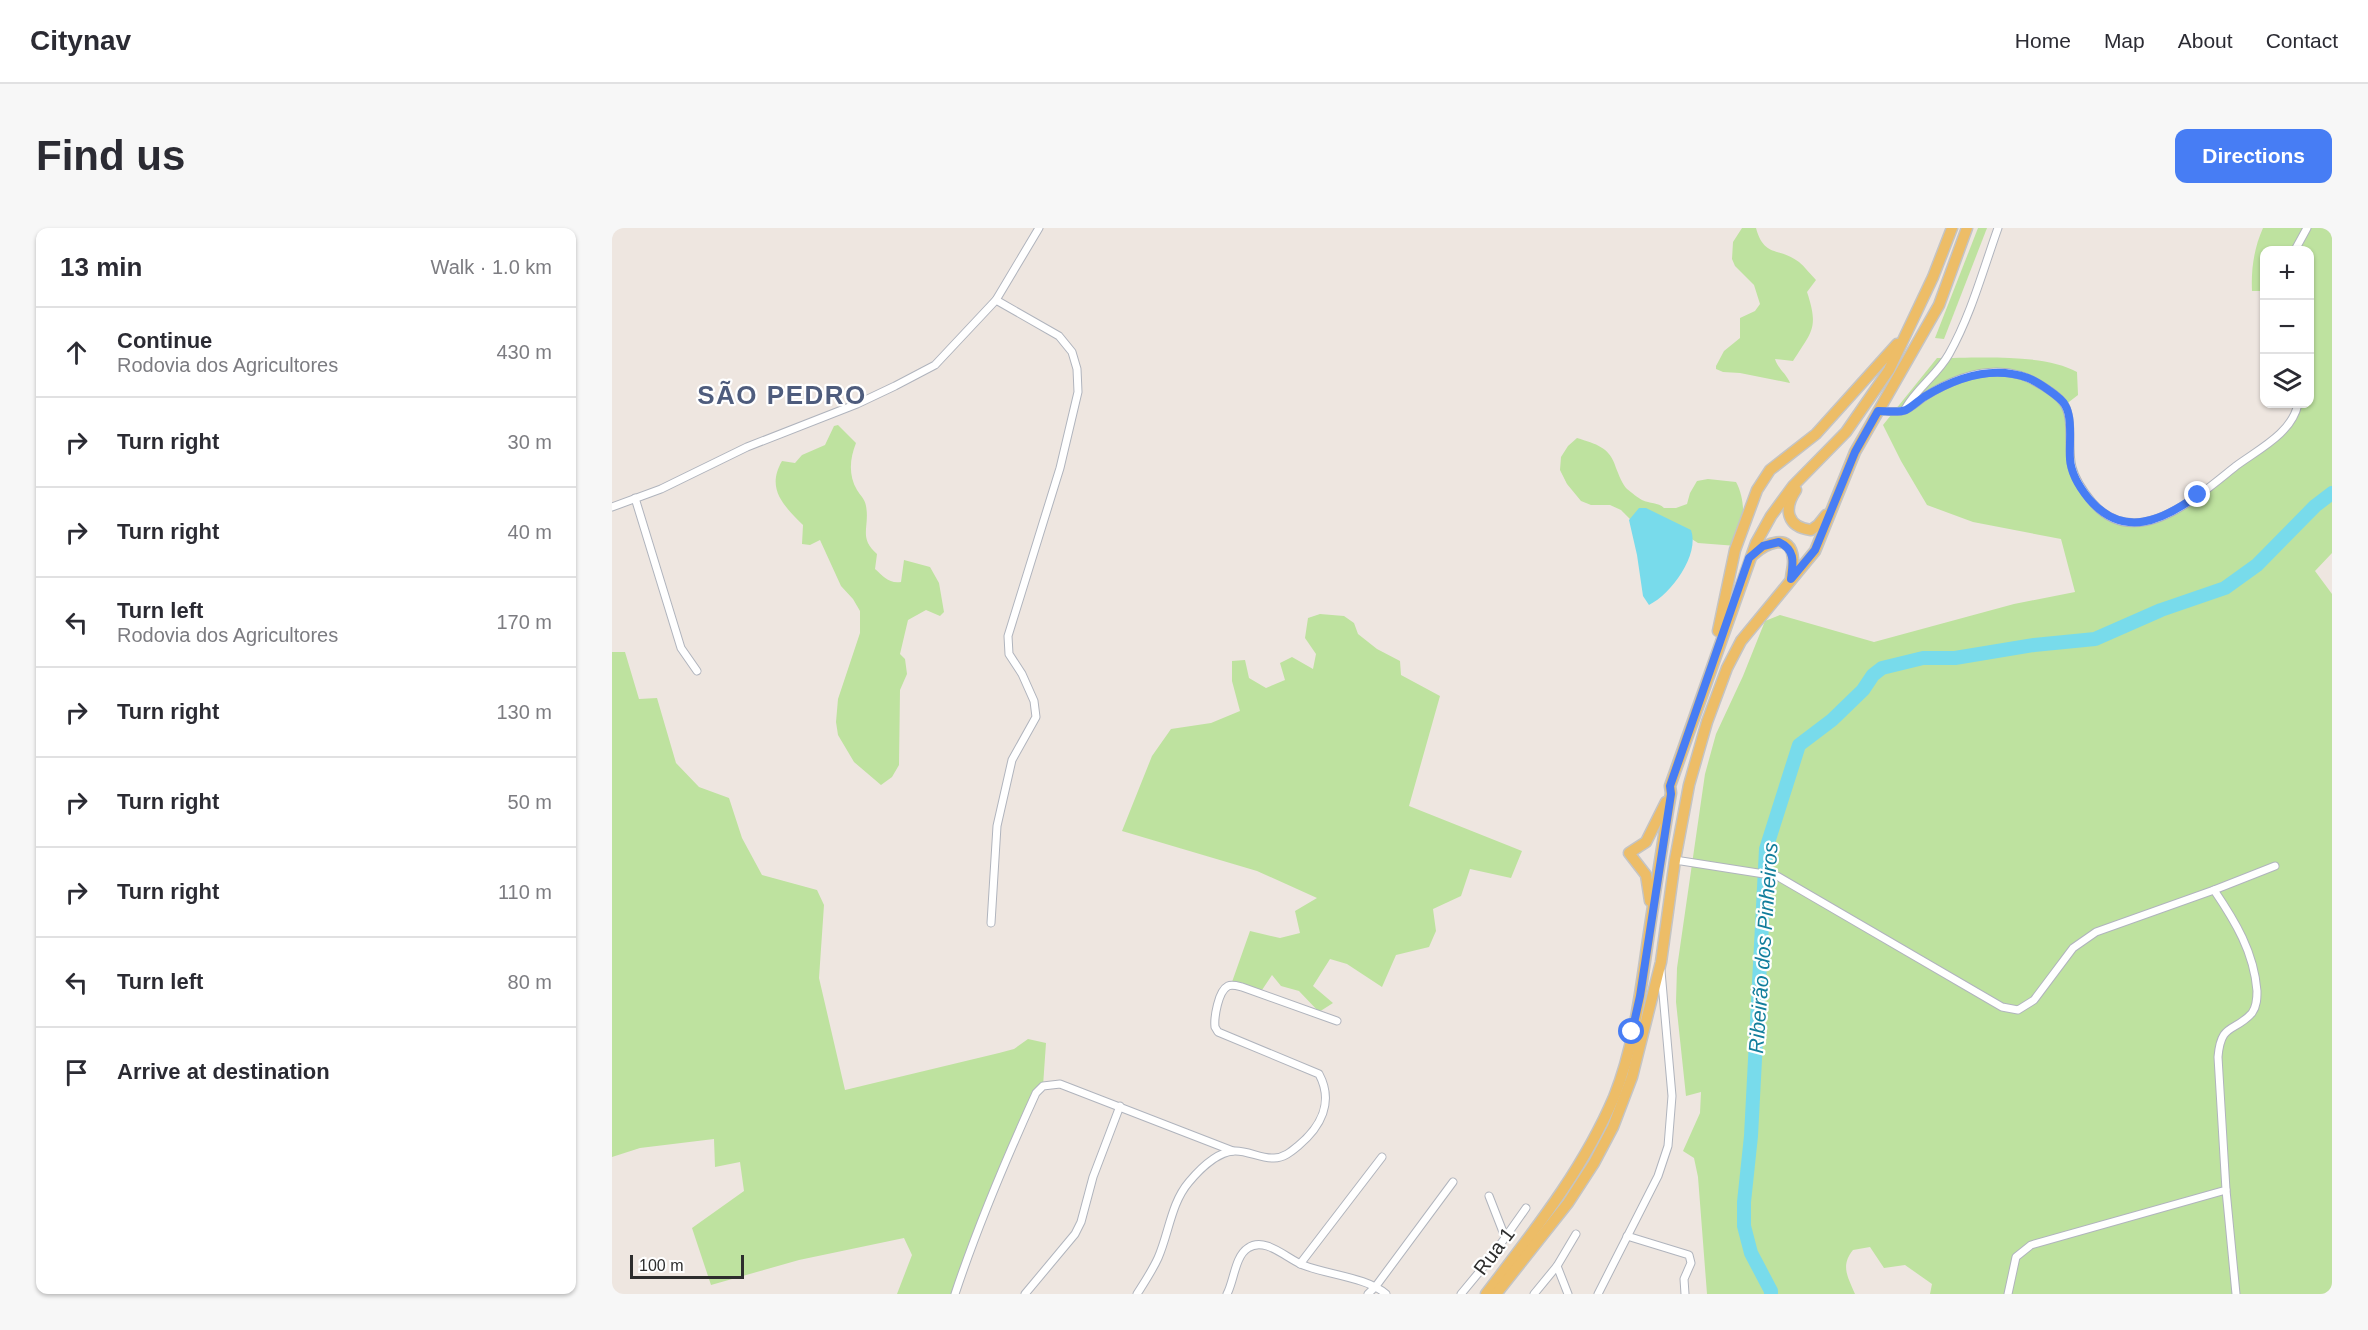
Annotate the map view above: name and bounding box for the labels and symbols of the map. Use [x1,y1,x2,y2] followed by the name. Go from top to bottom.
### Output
[697,380,867,410] district label: SÃO PEDRO
[2184,481,2210,507] route end
[1744,841,1782,1054] water label: Ribeirão dos Pinheiros
[1618,1018,1644,1044] route start
[1469,1223,1519,1279] street label: Rua 1
[630,1252,744,1280] scale bar

